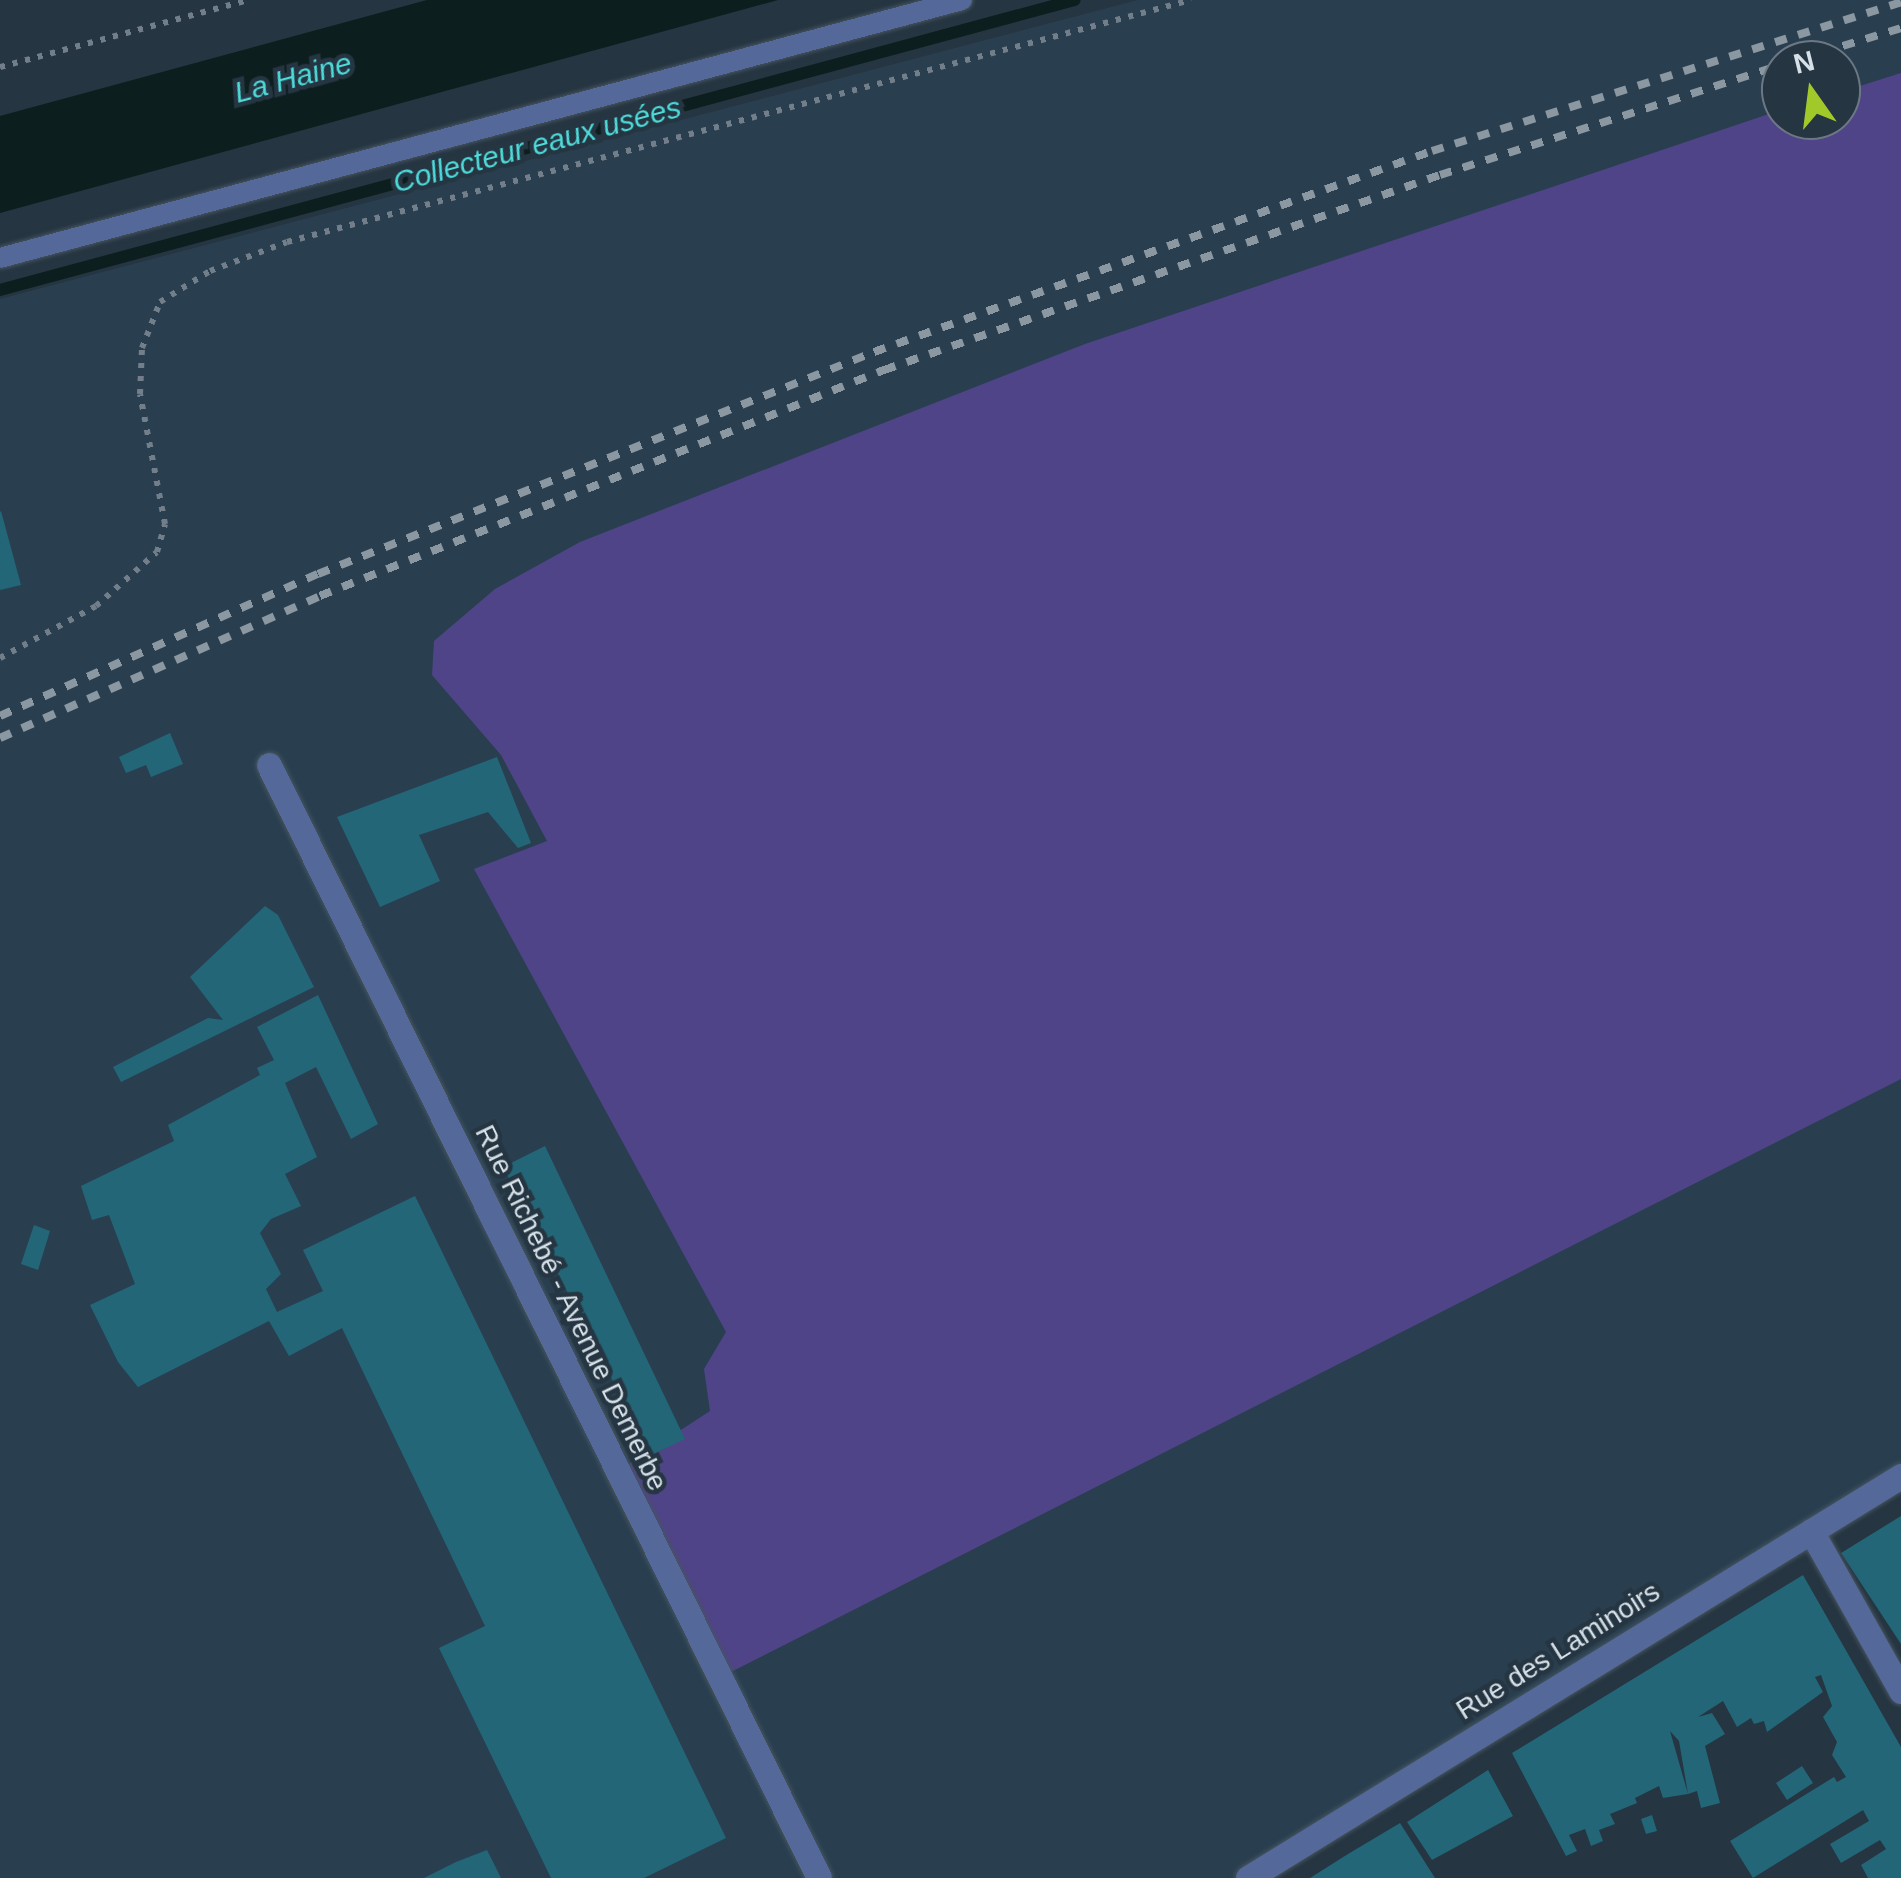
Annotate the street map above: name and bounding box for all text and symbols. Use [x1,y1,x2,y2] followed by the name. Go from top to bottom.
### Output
[1761,40,1861,140] north arrow
[230,45,356,111] water label: La Haine
[1791,45,1818,80] text: N
[389,89,685,201] water label: Collecteur eaux usées
[467,1119,675,1497] street label: Rue Richebé - Avenue Demerbe
[1450,1575,1666,1727] street label: Rue des Laminoirs

